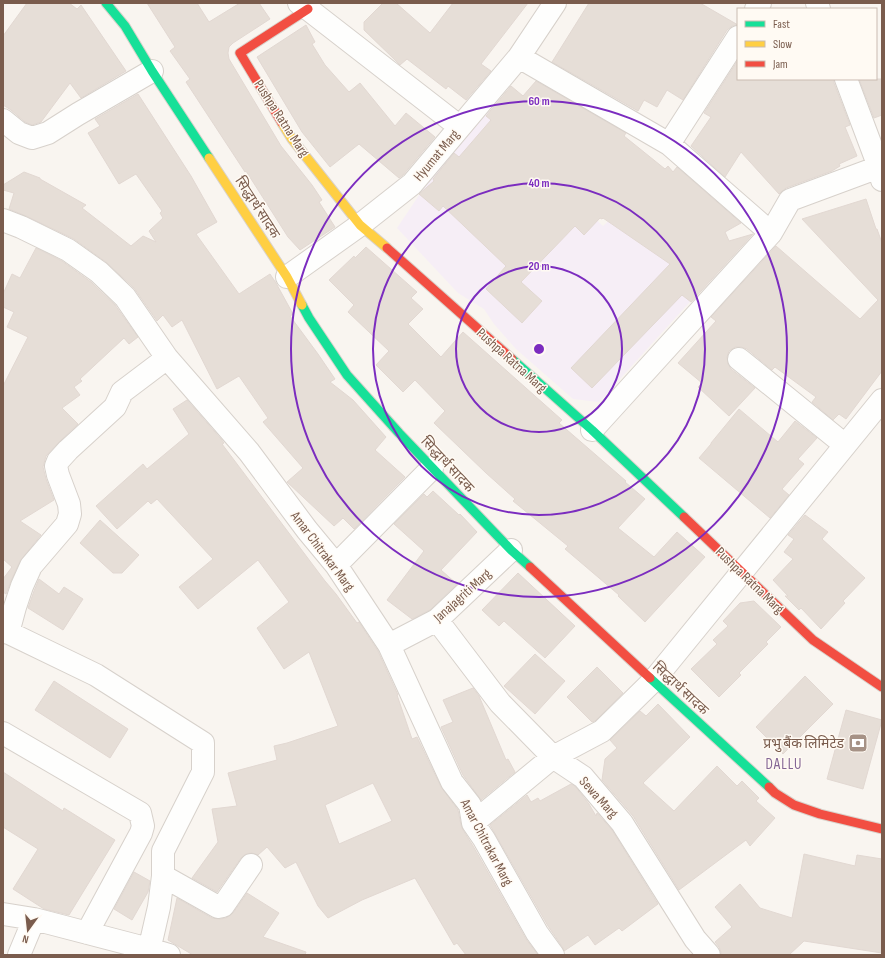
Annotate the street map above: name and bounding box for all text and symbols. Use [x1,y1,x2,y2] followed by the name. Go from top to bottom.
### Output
[737,8,877,80] legend
[773,17,790,32] text: Fast
[773,37,792,52] text: Slow
[772,57,788,72] text: Jam
[250,76,313,160] street label: Pushpa Ratna Marg
[528,94,550,109] text: 60 m
[410,126,463,185] street label: Hyumat Marg
[231,173,284,242] street label: सिद्धार्थ सादक
[528,176,550,191] text: 40 m
[529,259,549,274] text: 20 m
[473,324,551,397] street label: Pushpa Ratna Marg
[532,342,546,356] centre of rings
[417,433,478,496] street label: सिद्धार्थ सादक
[286,507,358,595] street label: Amar Chitrakar Marg
[712,543,788,618] street label: Pushpa Ratna Marg
[429,565,495,626] street label: Janajagriti Marg
[649,658,712,719] street label: सिद्धार्थ सादक
[847,732,869,754] bank icon: प्रभु बैंक लिमिटेड
[763,734,845,753] place label: प्रभु बैंक लिमिटेड
[766,755,802,774] district label: DALLU
[576,773,622,822] street label: Sewa Marg
[456,795,517,889] street label: Amar Chitrakar Marg
[8,910,48,950] north arrow
[21,932,30,946] text: N

